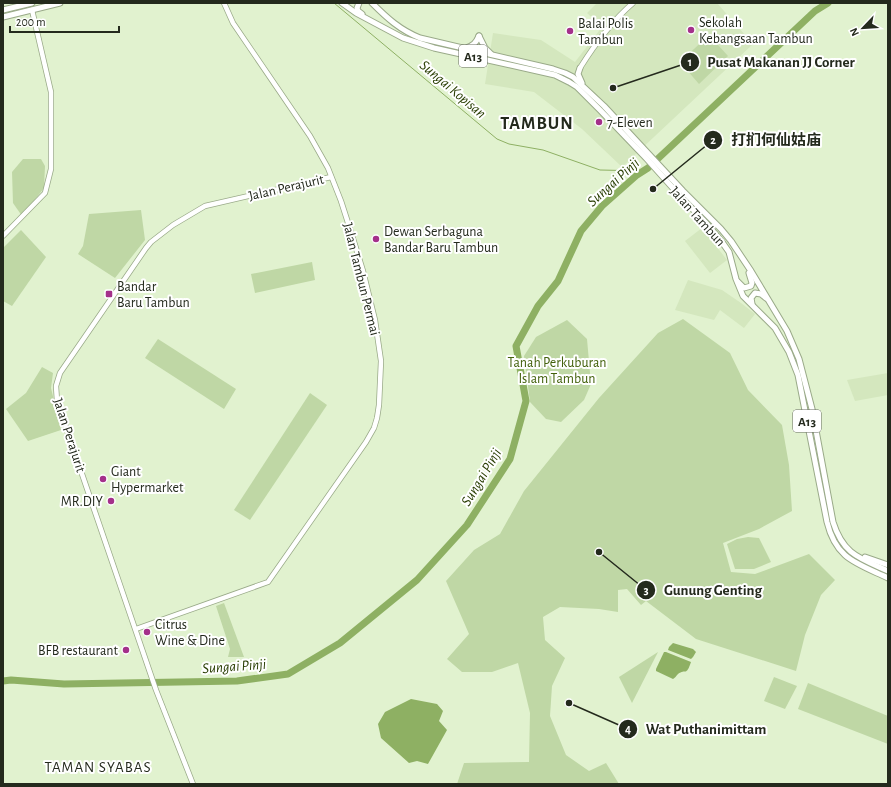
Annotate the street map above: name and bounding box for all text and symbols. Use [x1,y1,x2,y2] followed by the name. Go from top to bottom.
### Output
[10,8,119,34] scale bar
[843,8,883,48] north arrow
[16,16,46,28] text: 200 m
[699,16,813,46] place label: Sekolah Kebangsaan Tambun
[578,17,633,47] place label: Balai Polis Tambun
[686,25,696,35] marker: Sekolah Kebangsaan Tambun
[565,26,575,36] marker: Balai Polis Tambun
[848,26,861,38] text: N
[459,45,487,67] road number: A13
[680,49,863,76] callout: Pusat Makanan JJ Corner
[707,55,856,70] text: Pusat Makanan JJ Corner
[688,56,692,68] text: 1
[417,57,489,121] water label: Sungai Kopisan
[500,115,574,133] district label: TAMBUN
[607,116,653,130] place label: 7-Eleven
[594,117,604,127] marker: 7-Eleven
[703,126,829,153] callout: 打扪何仙姑庙
[731,131,821,148] text: 打扪何仙姑庙
[710,134,716,146] text: 2
[585,155,642,209] water label: Sungai Pinji
[247,172,326,203] street label: Jalan Perajurit
[667,184,727,249] street label: Jalan Tambun
[340,221,382,337] street label: Jalan Tambun Permai
[384,225,498,255] place label: Dewan Serbaguna Bandar Baru Tambun
[371,234,381,244] marker: Dewan Serbaguna Bandar Baru Tambun
[117,280,190,310] place label: Bandar Baru Tambun
[104,289,114,299] marker: Bandar Baru Tambun
[508,356,606,386] park label: Tanah Perkuburan Islam Tambun
[51,397,88,475] street label: Jalan Perajurit
[793,410,821,432] road number: A13
[459,446,504,509] water label: Sungai Pinji
[111,465,184,495] place label: Giant Hypermarket
[98,474,108,484] marker: Giant Hypermarket
[61,495,104,509] place label: MR.DIY
[106,496,116,506] marker: MR.DIY
[636,576,770,603] callout: Gunung Genting
[664,583,763,598] text: Gunung Genting
[643,584,649,596] text: 3
[155,618,225,648] place label: Citrus Wine & Dine
[142,627,152,637] marker: Citrus Wine & Dine
[38,644,119,658] place label: BFB restaurant
[121,645,131,655] marker: BFB restaurant
[202,657,266,676] water label: Sungai Pinji
[618,716,775,743] callout: Wat Puthanimittam
[646,722,766,737] text: Wat Puthanimittam
[625,723,631,735] text: 4
[44,760,152,775] district label: TAMAN SYABAS

